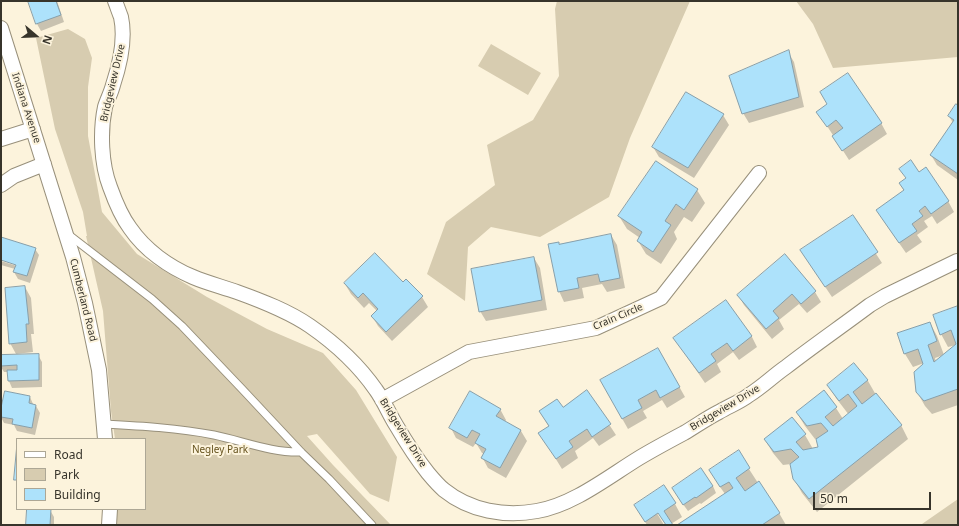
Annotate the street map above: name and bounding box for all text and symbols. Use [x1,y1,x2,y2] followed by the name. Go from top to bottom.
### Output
[16,16,56,56] north arrow
[39,33,56,47] text: N
[98,43,128,123] street label: Bridgeview Drive
[9,71,43,145] street label: Indiana Avenue
[67,257,99,343] street label: Cumberland Road
[591,301,645,333] street label: Crain Circle
[688,382,762,434] street label: Bridgeview Drive
[377,396,429,470] street label: Bridgeview Drive
[16,438,146,510] legend
[192,444,248,456] park label: Negley Park
[54,446,83,463] text: Road
[54,466,79,483] text: Park
[815,484,933,510] scale bar
[54,486,101,503] text: Building
[820,490,848,507] text: 50 m

